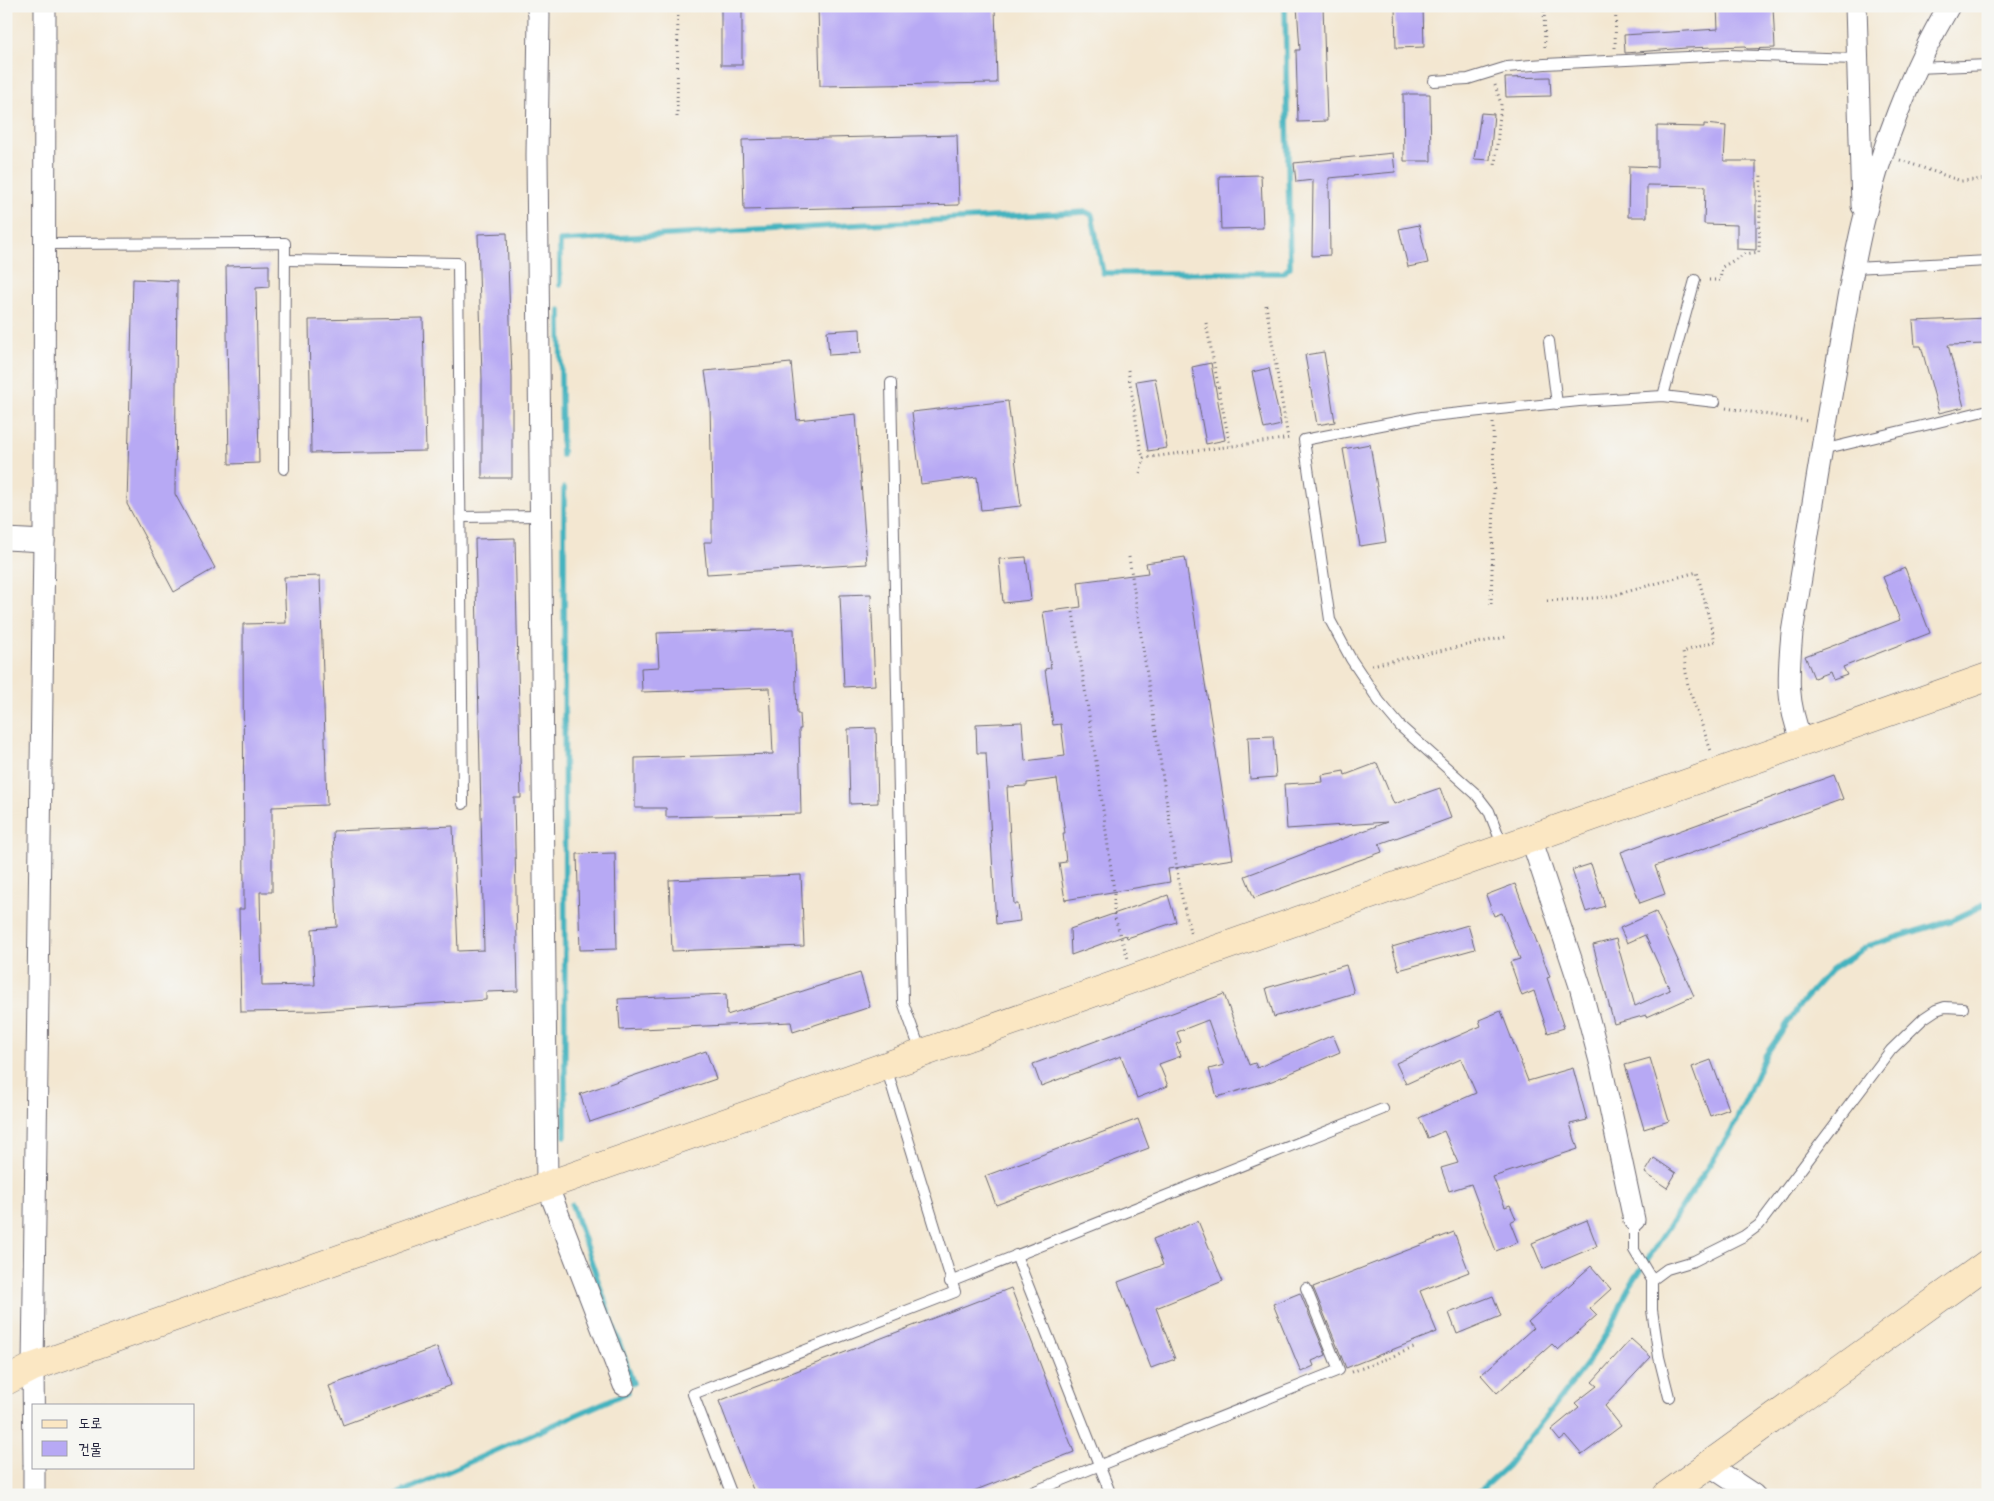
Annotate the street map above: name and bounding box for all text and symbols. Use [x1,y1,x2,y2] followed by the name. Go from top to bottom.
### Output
[32,1404,195,1468] legend
[78,1412,102,1436] text: 도로
[78,1438,102,1462] text: 건물

